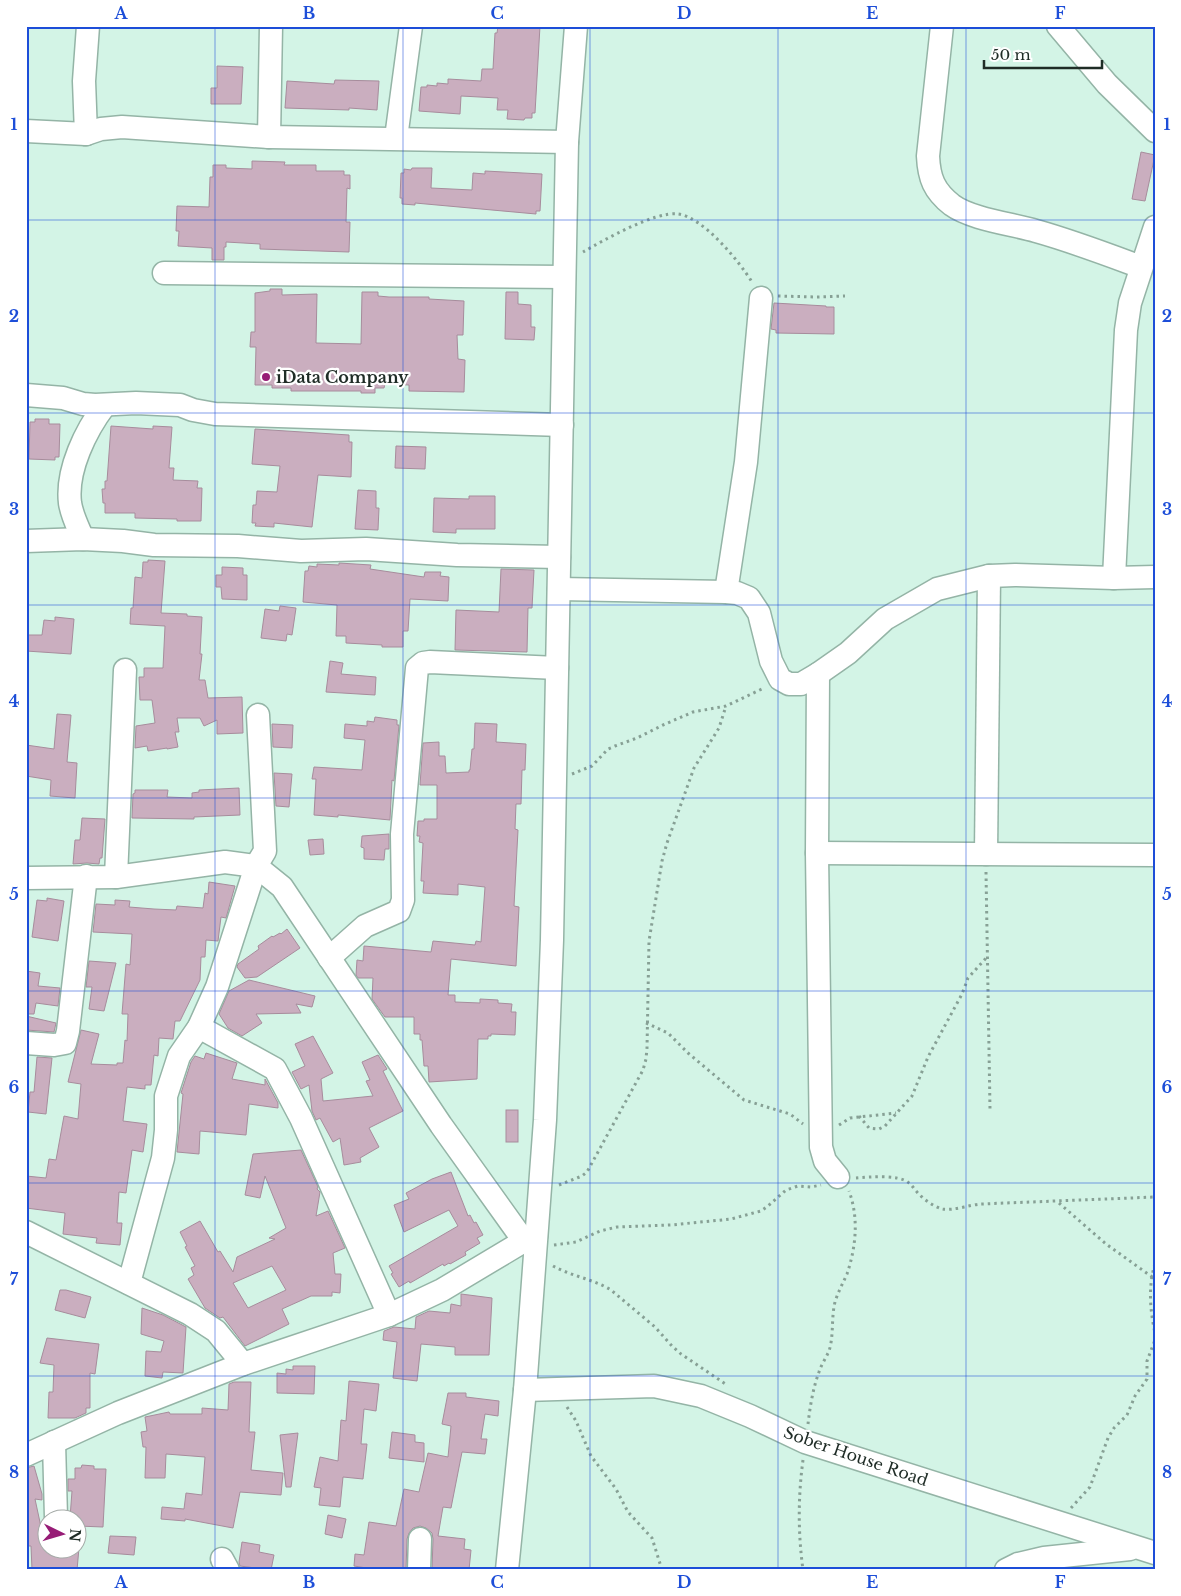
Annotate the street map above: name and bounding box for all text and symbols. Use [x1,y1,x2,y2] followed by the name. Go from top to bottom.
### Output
[114,3,129,23] text: A
[303,3,316,23] text: B
[490,3,504,23] text: C
[677,3,691,23] text: D
[866,3,878,23] text: E
[1054,3,1066,23] text: F
[984,38,1101,70] scale bar
[991,45,1031,64] text: 50 m
[11,114,18,134] text: 1
[1164,114,1171,134] text: 1
[9,306,19,326] text: 2
[1162,306,1172,326] text: 2
[276,367,409,387] place label: iData Company
[260,371,272,383] marker: iData Company
[9,499,19,519] text: 3
[1162,499,1172,519] text: 3
[9,691,19,711] text: 4
[1162,691,1172,711] text: 4
[9,884,19,904] text: 5
[1162,884,1172,904] text: 5
[9,1077,20,1097] text: 6
[1162,1077,1173,1097] text: 6
[10,1269,19,1289] text: 7
[1163,1269,1172,1289] text: 7
[781,1422,931,1490] street label: Sober House Road
[9,1462,19,1482] text: 8
[1162,1462,1172,1482] text: 8
[38,1508,88,1558] north arrow
[65,1528,84,1542] text: N
[114,1572,129,1592] text: A
[303,1572,316,1592] text: B
[490,1572,504,1592] text: C
[677,1572,691,1592] text: D
[866,1572,878,1592] text: E
[1054,1572,1066,1592] text: F

